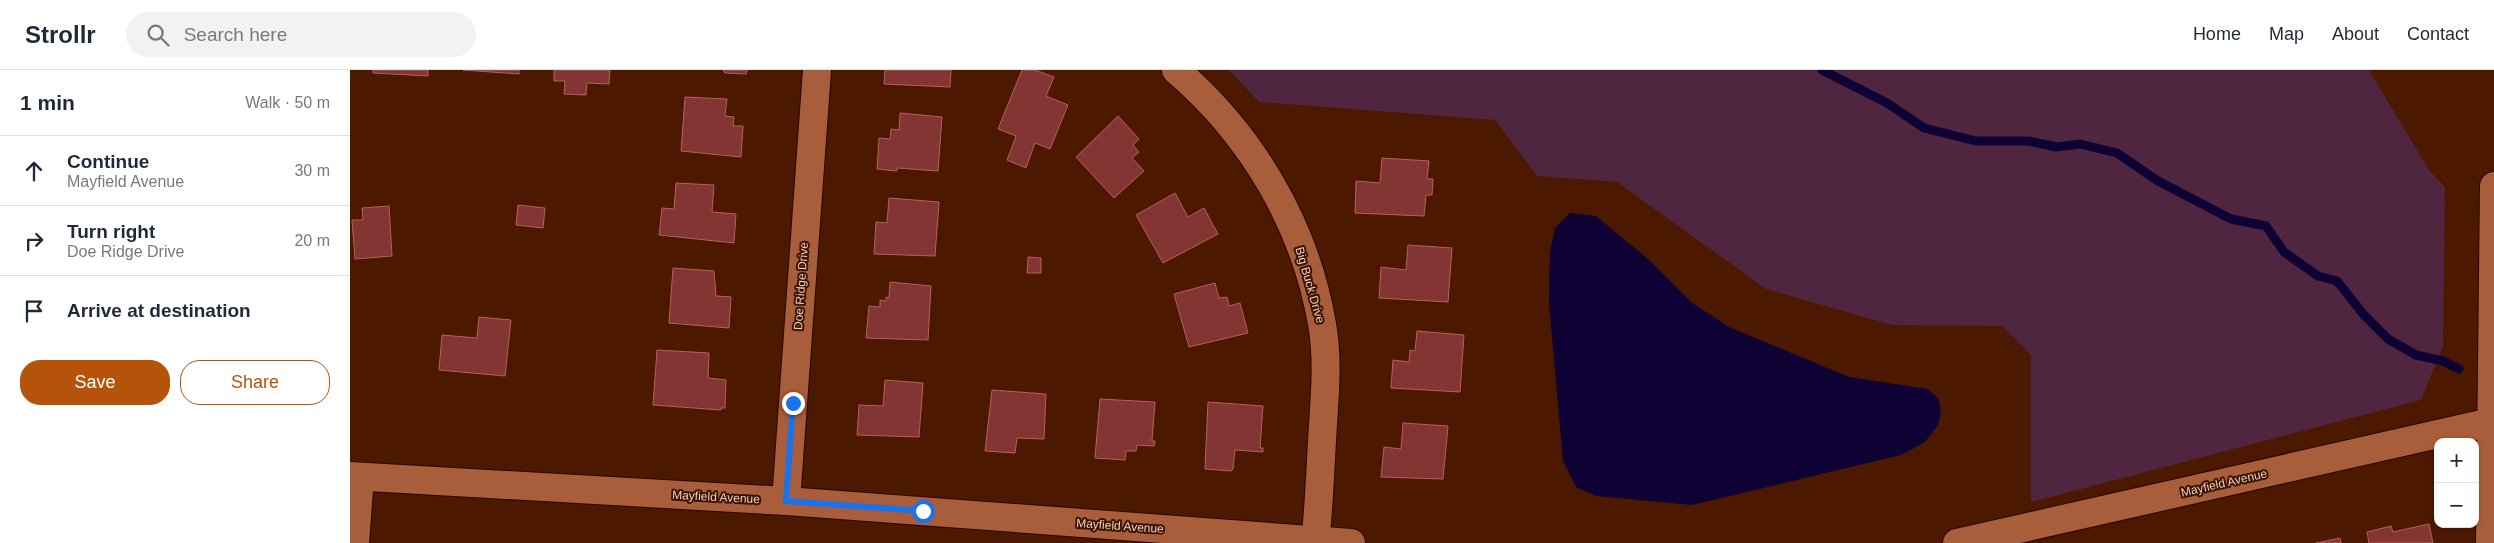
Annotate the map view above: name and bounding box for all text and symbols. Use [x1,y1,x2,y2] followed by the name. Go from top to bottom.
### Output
[126,12,476,57] search box
[25,21,96,48] text: Strollr
[144,21,172,49] icon: search
[184,24,287,45] text: Search here
[2193,24,2241,44] text: Home
[2269,24,2304,44] text: Map
[2332,24,2379,44] text: About
[2407,24,2469,44] text: Contact
[20,91,75,114] text: 1 min
[245,94,330,111] text: Walk · 50 m
[67,151,149,172] text: Continue
[20,157,48,185] icon: ahead
[294,162,330,179] text: 30 m
[67,173,184,190] text: Mayfield Avenue
[67,221,155,242] text: Turn right
[20,227,48,255] icon: right
[294,232,330,249] text: 20 m
[791,241,811,330] street label: Doe Ridge Drive
[67,243,184,260] text: Doe Ridge Drive
[1292,245,1328,325] street label: Big Buck Drive
[20,297,48,325] icon: arrive
[67,300,251,321] text: Arrive at destination
[20,360,170,405] button: Save
[180,360,330,405] button: Share
[782,392,805,415] route end
[2434,438,2479,528] map controls
[2434,438,2479,483] button: +
[2180,466,2269,500] street label: Mayfield Avenue
[2434,483,2479,528] button: −
[672,488,761,506] street label: Mayfield Avenue
[912,500,935,523] route start
[1076,516,1165,536] street label: Mayfield Avenue

